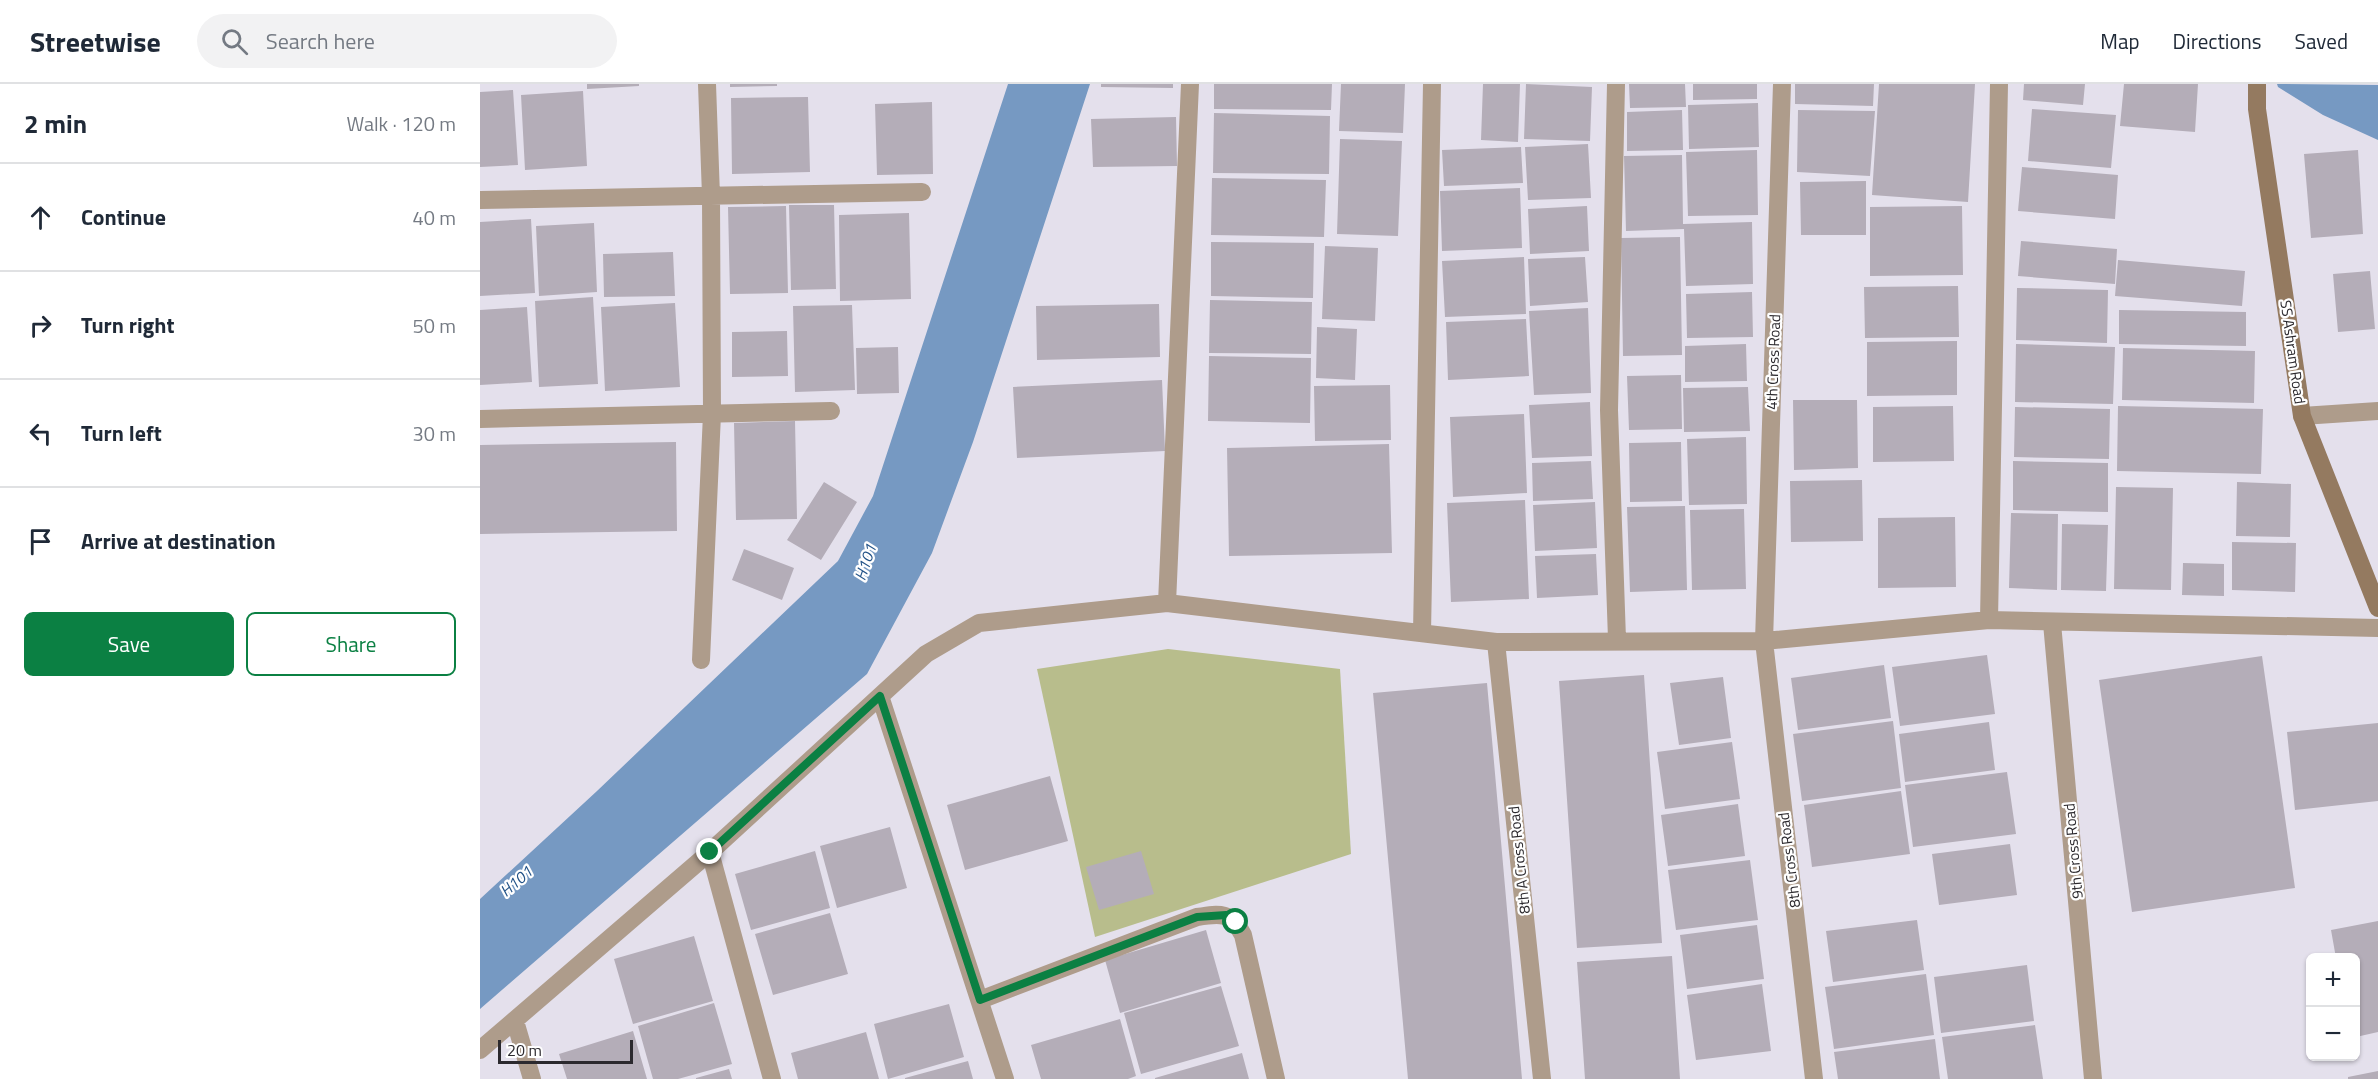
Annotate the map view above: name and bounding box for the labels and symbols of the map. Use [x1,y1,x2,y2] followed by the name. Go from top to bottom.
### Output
[2274,299,2312,405] street label: SS Ashram Road
[1760,314,1786,410] street label: 4th Cross Road
[848,541,882,583] water label: H101
[2057,802,2089,900] street label: 9th Cross Road
[1502,805,1536,915] street label: 8th A Cross Road
[1772,811,1806,909] street label: 8th Cross Road
[696,838,722,864] route end
[494,860,538,902] water label: H101
[1222,908,1248,934] route start
[498,1037,633,1064] scale bar

